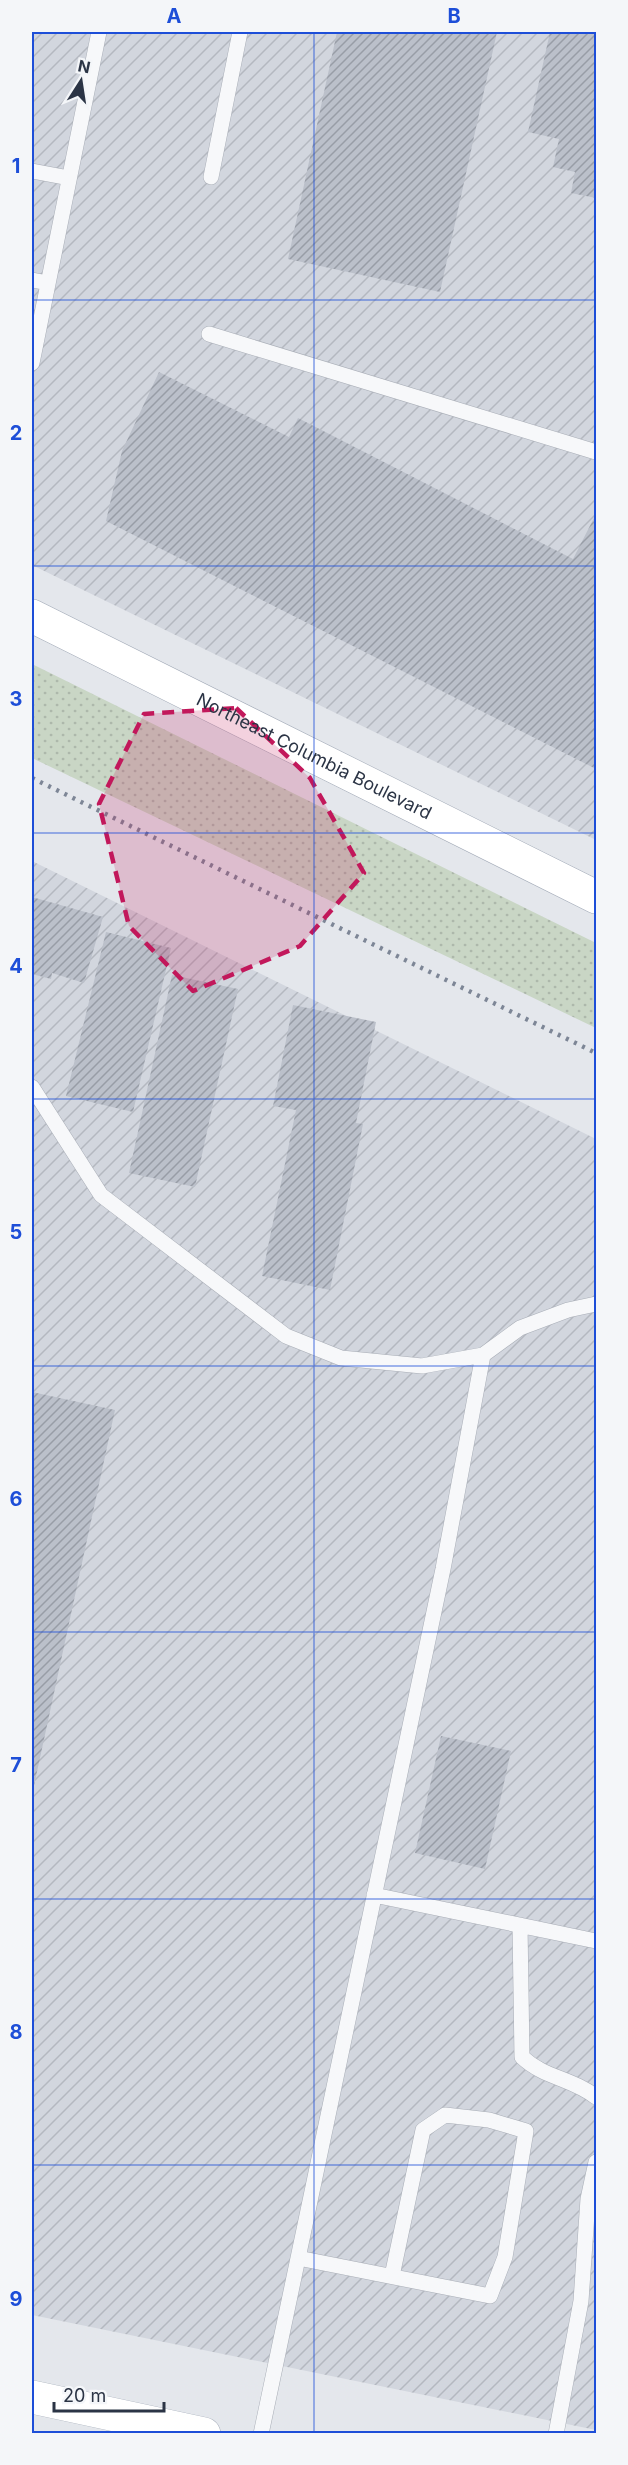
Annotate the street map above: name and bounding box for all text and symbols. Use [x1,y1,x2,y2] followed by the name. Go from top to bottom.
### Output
[167,4,182,28] text: A
[447,4,461,28] text: B
[51,51,111,111] north arrow
[76,55,92,77] text: N
[12,154,20,178] text: 1
[10,421,22,445] text: 2
[10,687,22,711] text: 3
[193,689,435,823] street label: Northeast Columbia Boulevard
[9,954,23,978] text: 4
[10,1220,22,1244] text: 5
[10,1487,23,1511] text: 6
[10,1753,22,1777] text: 7
[9,2020,23,2044] text: 8
[10,2287,23,2311] text: 9
[54,2375,164,2413] scale bar
[63,2385,106,2406] text: 20 m

